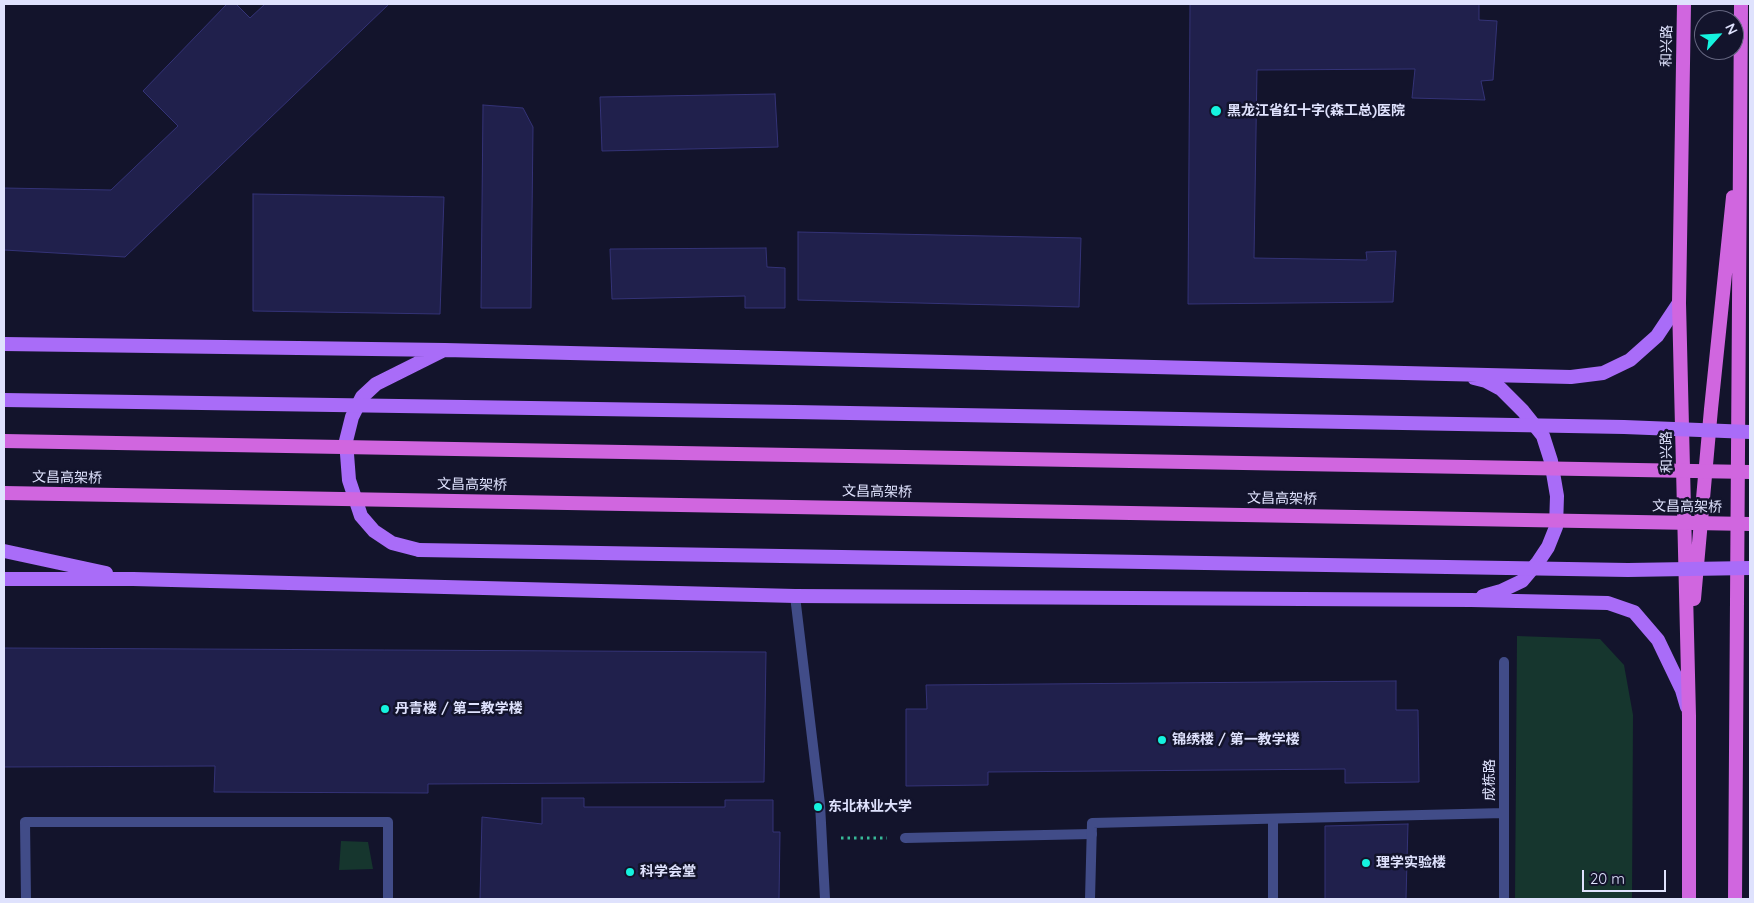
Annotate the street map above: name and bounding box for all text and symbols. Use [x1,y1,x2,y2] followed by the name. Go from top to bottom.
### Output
[1694,10,1744,60] north arrow
[1721,20,1742,37] text: N
[1658,25,1676,67] street label: 和兴路
[1227,103,1405,119] place label: 黑龙江省红十字(森工总)医院
[1209,104,1223,118] marker: 黑龙江省红十字(森工总)医院
[1658,431,1676,473] street label: 和兴路
[32,469,102,487] street label: 文昌高架桥
[437,476,507,494] street label: 文昌高架桥
[842,483,912,501] street label: 文昌高架桥
[1247,490,1317,508] street label: 文昌高架桥
[1652,498,1722,516] street label: 文昌高架桥
[395,701,523,717] place label: 丹青楼 / 第二教学楼
[379,703,391,715] marker: 丹青楼 / 第二教学楼
[1172,732,1300,748] place label: 锦绣楼 / 第一教学楼
[1156,734,1168,746] marker: 锦绣楼 / 第一教学楼
[1482,759,1498,801] street label: 成栋路
[828,799,912,815] place label: 东北林业大学
[812,801,824,813] marker: 东北林业大学
[1376,855,1446,871] place label: 理学实验楼
[1360,857,1372,869] marker: 理学实验楼
[1584,860,1668,892] scale bar
[640,864,696,880] place label: 科学会堂
[624,866,636,878] marker: 科学会堂
[1590,869,1625,888] text: 20 m

